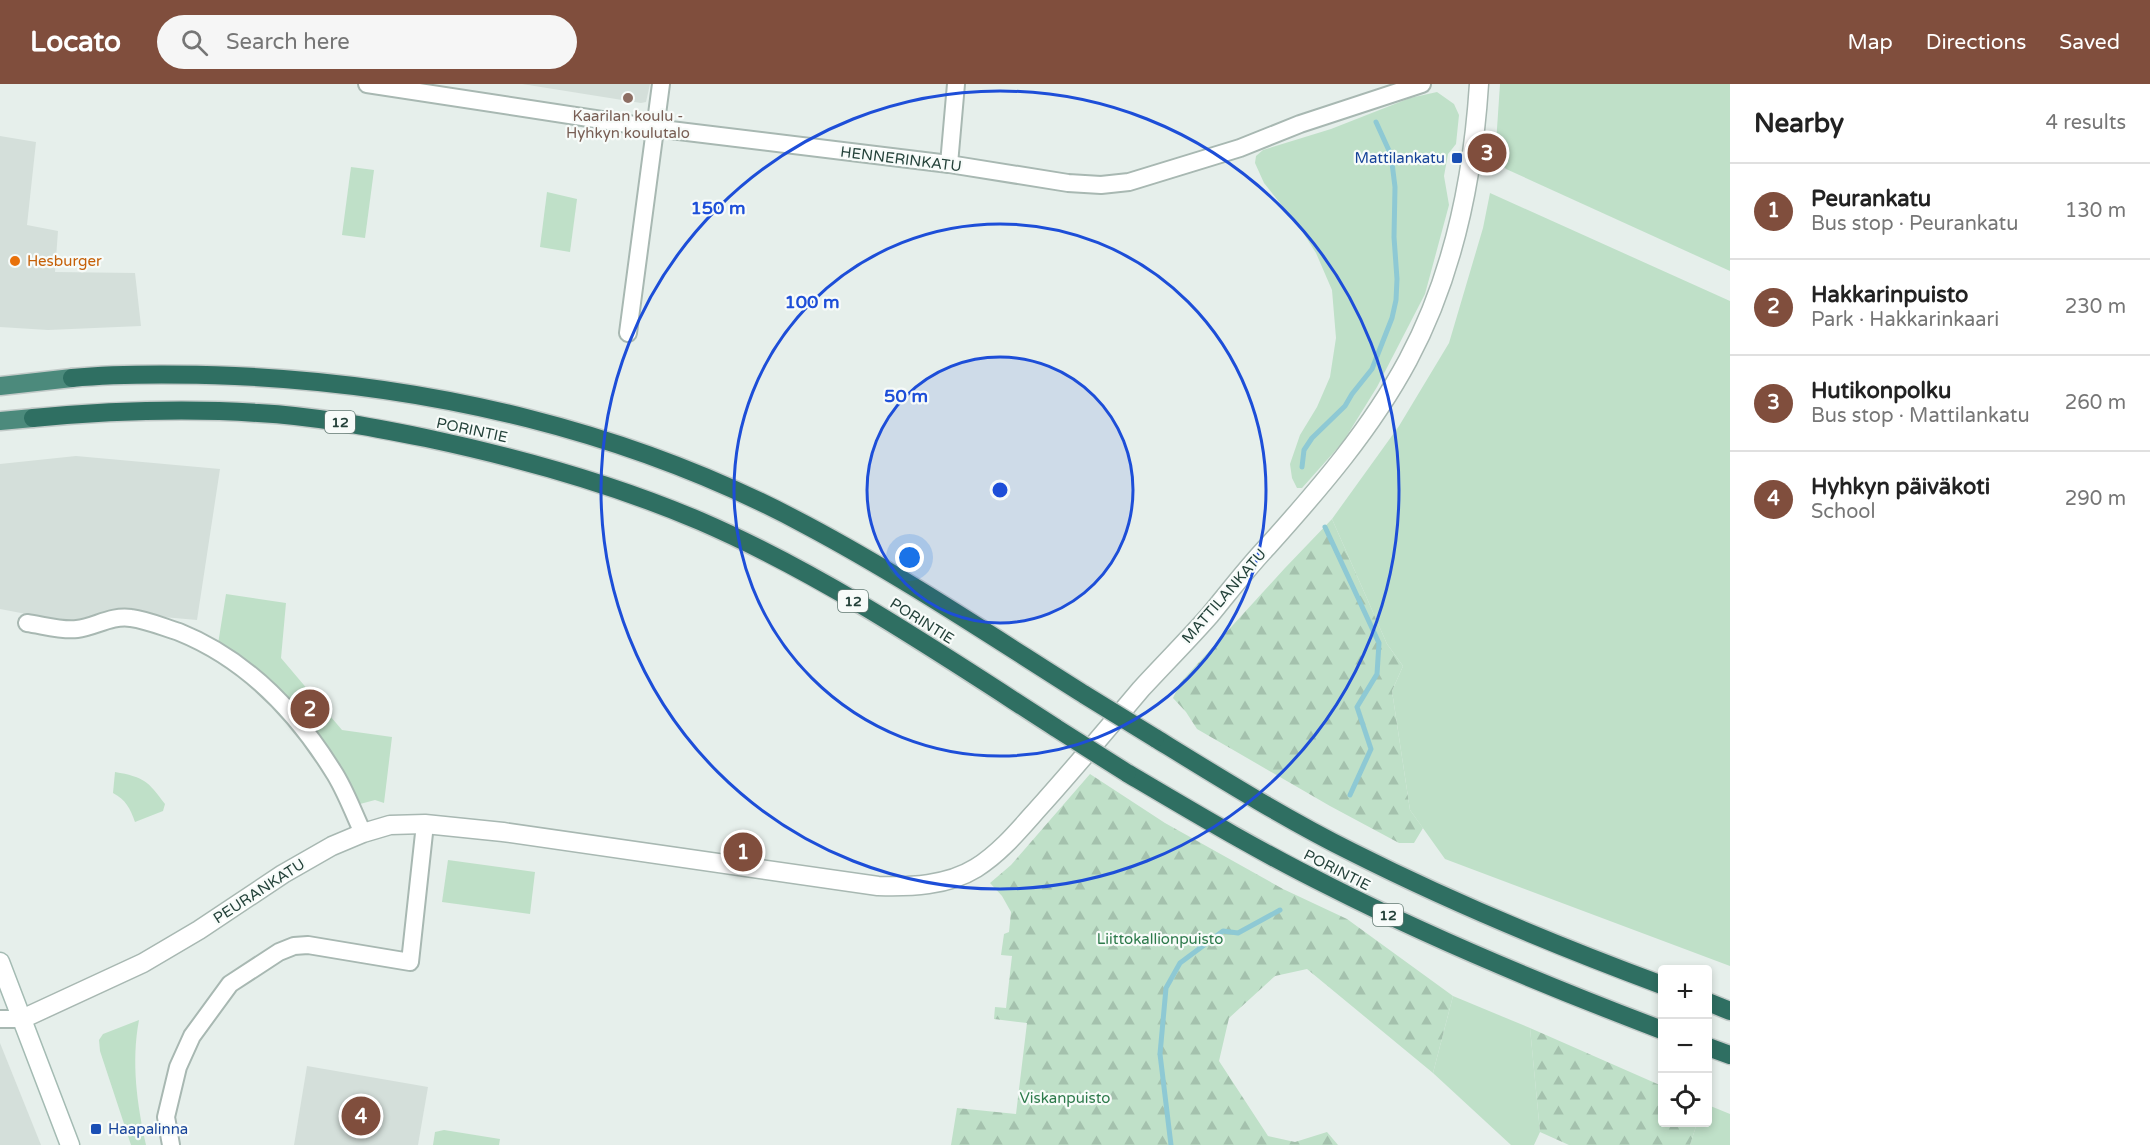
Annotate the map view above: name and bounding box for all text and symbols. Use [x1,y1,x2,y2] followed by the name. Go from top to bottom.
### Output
[157,15,577,69] search box
[30,25,121,59] text: Locato
[178,26,211,59] icon: search
[226,29,350,55] text: Search here
[1847,30,1893,55] text: Map
[1926,30,2026,55] text: Directions
[2059,30,2120,55] text: Saved
[621,91,635,105] marker: Kaarilan koulu - Hyhkyn koulutalo
[566,107,690,142] place label: Kaarilan koulu - Hyhkyn koulutalo
[1754,108,1844,139] text: Nearby
[2046,111,2126,135] text: 4 results
[1468,130,1506,176] pin: 3
[839,143,963,175] street label: HENNERINKATU
[1355,149,1445,167] place label: Mattilankatu
[1450,151,1464,165] marker: Mattilankatu
[1811,186,1931,212] text: Peurankatu
[690,197,746,219] text: 150 m
[1767,199,1780,223] text: 1
[2065,199,2126,223] text: 130 m
[1811,212,2018,236] text: Bus stop · Peurankatu
[27,252,102,270] place label: Hesburger
[8,254,22,268] marker: Hesburger
[1811,282,1968,308] text: Hakkarinpuisto
[784,291,840,313] text: 100 m
[1767,295,1780,319] text: 2
[2065,295,2126,319] text: 230 m
[1811,308,1999,332] text: Park · Hakkarinkaari
[1811,378,1951,404] text: Hutikonpolku
[884,385,928,407] text: 50 m
[1767,391,1780,415] text: 3
[2065,391,2126,415] text: 260 m
[1811,404,2030,428] text: Bus stop · Mattilankatu
[325,411,355,433] road number: 12
[435,414,509,446] street label: PORINTIE
[1811,474,1990,500] text: Hyhkyn päiväkoti
[990,480,1010,500] centre of rings
[1767,487,1780,511] text: 4
[2065,487,2126,511] text: 290 m
[1811,500,1875,524] text: School
[895,543,924,572] your location
[1178,545,1270,647] street label: MATTILANKATU
[838,590,868,612] road number: 12
[887,594,957,648] street label: PORINTIE
[290,686,330,732] pin: 2
[724,830,762,874] pin: 1
[1301,846,1373,894] street label: PORINTIE
[210,855,308,927] street label: PEURANKATU
[1373,904,1403,926] road number: 12
[1097,930,1223,948] park label: Liittokallionpuisto
[1658,965,1712,1127] map controls
[1658,965,1712,1019] button: +
[1658,1019,1712,1073] button: −
[1658,1073,1712,1127] button: locate
[1019,1089,1111,1107] park label: Viskanpuisto
[342,1094,380,1138] pin: 4
[108,1120,188,1138] place label: Haapalinna
[89,1122,103,1136] marker: Haapalinna

